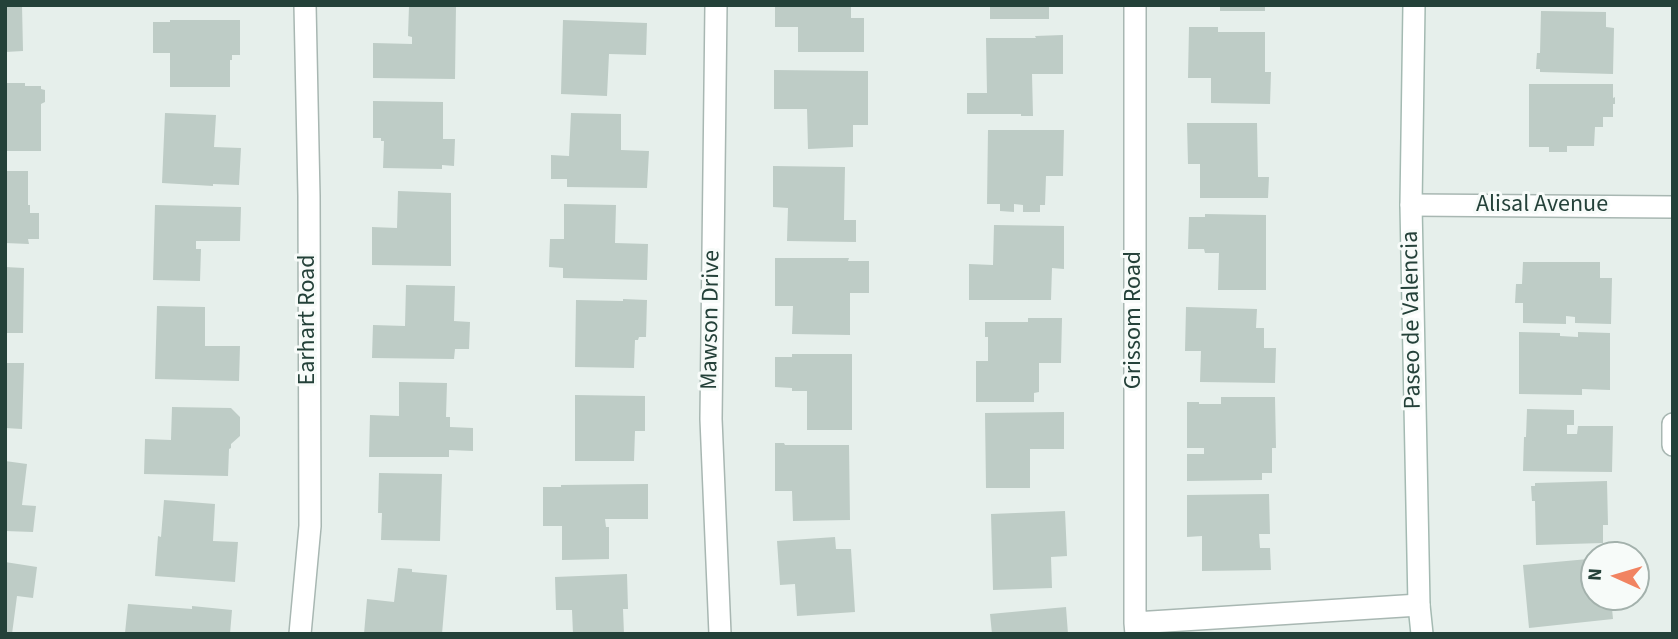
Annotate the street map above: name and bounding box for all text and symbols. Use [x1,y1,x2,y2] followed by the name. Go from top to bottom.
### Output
[1476,192,1608,220] street label: Alisal Avenue
[1397,231,1429,409] street label: Paseo de Valencia
[696,250,728,390] street label: Mawson Drive
[1121,251,1149,389] street label: Grissom Road
[295,255,323,385] street label: Earhart Road
[1580,541,1650,611] north arrow
[1582,567,1609,582] text: N

